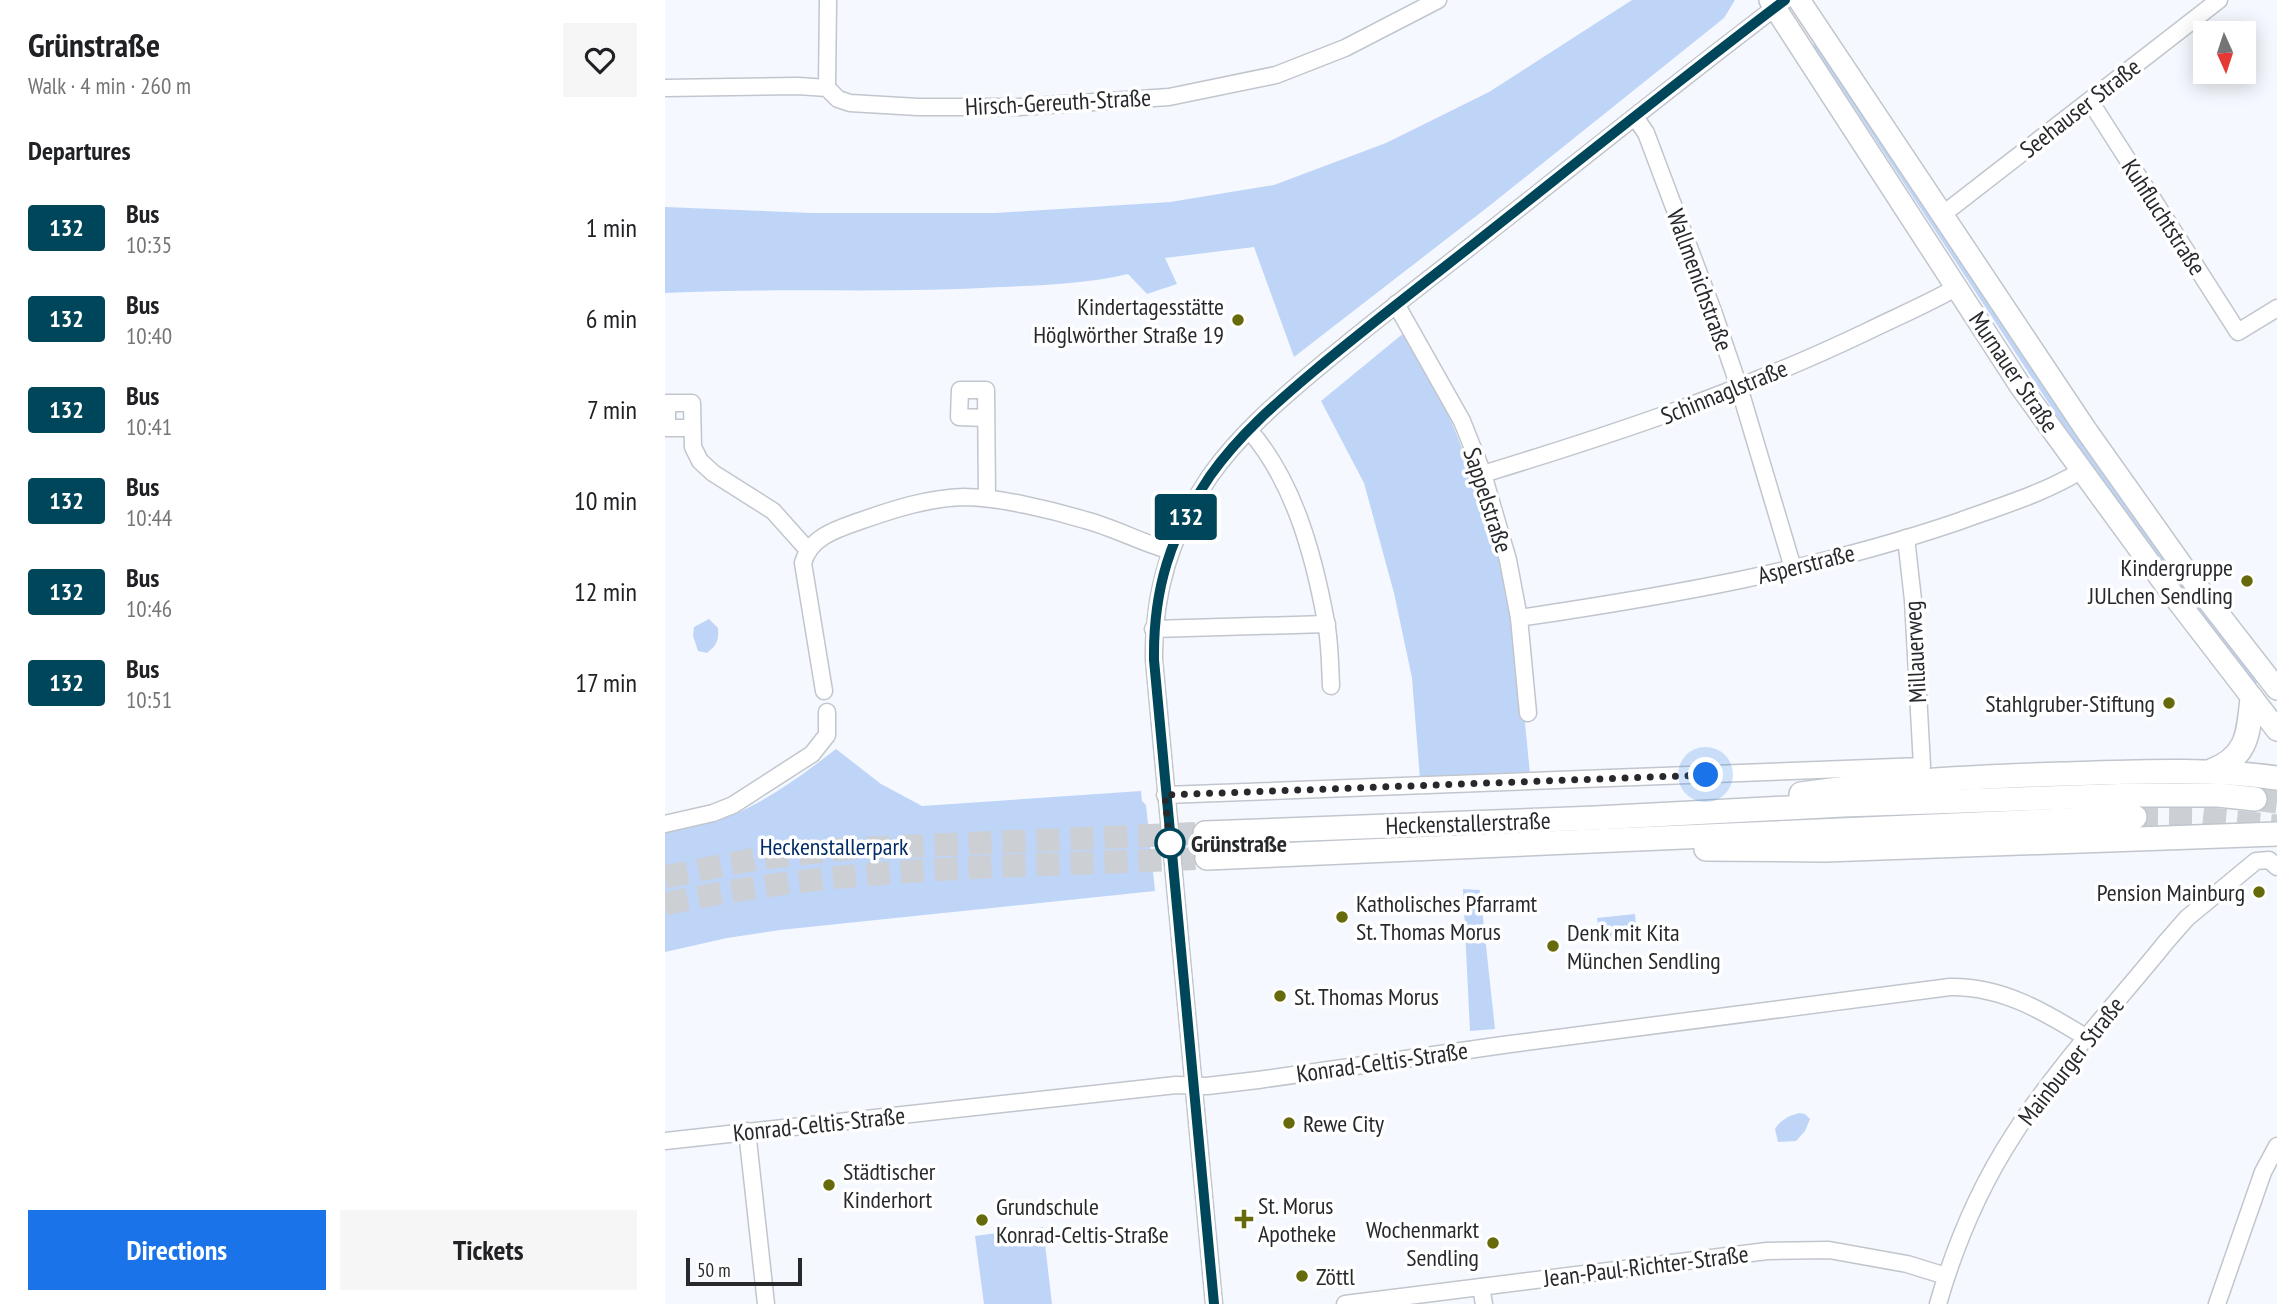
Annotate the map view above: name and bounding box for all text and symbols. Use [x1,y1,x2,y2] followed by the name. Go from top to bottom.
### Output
[2193,21,2256,84] north arrow
[2193,21,2256,84] map controls
[28,23,160,66] text: Grünstraße
[563,23,637,97] button: heart
[2013,51,2147,165] street label: Seehauser Straße
[28,71,191,100] text: Walk · 4 min · 260 m
[964,82,1152,122] street label: Hirsch-Gereuth-Straße
[28,134,131,167] text: Departures
[2115,153,2213,281] street label: Kuhfluchtstraße
[126,197,159,230] text: Bus
[1660,205,1740,355] street label: Wallmenichstraße
[586,211,637,244] text: 1 min
[49,212,84,243] text: 132
[126,230,172,259] text: 10:35
[126,288,159,321] text: Bus
[1033,291,1224,350] place label: Kindertagesstätte Höglwörther Straße 19
[586,302,637,335] text: 6 min
[49,303,84,334] text: 132
[1962,306,2066,438] street label: Murnauer Straße
[1230,312,1246,328] marker: Kindertagesstätte Höglwörther Straße 19
[126,321,172,350] text: 10:40
[1656,353,1792,431] street label: Schinnaglstraße
[126,379,159,412] text: Bus
[587,393,637,426] text: 7 min
[49,394,84,425] text: 132
[126,412,172,441] text: 10:41
[1456,443,1520,557] street label: Sappelstraße
[126,470,159,503] text: Bus
[574,484,637,517] text: 10 min
[49,485,84,516] text: 132
[1146,494,1226,540] line badge: 132
[1169,501,1203,532] text: 132
[126,503,172,532] text: 10:44
[1754,537,1858,591] street label: Asperstraße
[2087,552,2233,611] place label: Kindergruppe JULchen Sendling
[126,561,159,594] text: Bus
[2239,573,2255,589] marker: Kindergruppe JULchen Sendling
[574,575,637,608] text: 12 min
[49,576,84,607] text: 132
[126,594,172,623] text: 10:46
[1897,600,1933,704] street label: Millauerweg
[126,652,159,685] text: Bus
[575,666,637,699] text: 17 min
[49,667,84,698] text: 132
[126,685,172,714] text: 10:51
[1985,688,2155,719] place label: Stahlgruber-Stiftung
[2161,695,2177,711] marker: Stahlgruber-Stiftung
[1688,757,1723,792] your location
[1385,805,1551,841] street label: Heckenstallerstraße
[1155,828,1185,858] marker: Grünstraße
[1191,828,1287,859] place label: Grünstraße
[760,831,909,862] park label: Heckenstallerpark
[2097,877,2245,908] place label: Pension Mainburg
[2251,884,2267,900] marker: Pension Mainburg
[1356,888,1538,947] place label: Katholisches Pfarramt St. Thomas Morus
[1334,909,1350,925] marker: Katholisches Pfarramt St. Thomas Morus
[1567,917,1721,976] place label: Denk mit Kita München Sendling
[1545,938,1561,954] marker: Denk mit Kita München Sendling
[1294,981,1439,1012] place label: St. Thomas Morus
[1272,988,1288,1004] marker: St. Thomas Morus
[2011,991,2131,1131] street label: Mainburger Straße
[1294,1035,1470,1089] street label: Konrad-Celtis-Straße
[731,1100,907,1148] street label: Konrad-Celtis-Straße
[1303,1108,1384,1139] place label: Rewe City
[1281,1115,1297,1131] marker: Rewe City
[843,1156,936,1215] place label: Städtischer Kinderhort
[821,1177,837,1193] marker: Städtischer Kinderhort
[1258,1190,1336,1249] place label: St. Morus Apotheke
[996,1191,1169,1250] place label: Grundschule Konrad-Celtis-Straße
[28,1210,326,1290] button: Directions
[340,1210,637,1290] button: Tickets
[1236,1211,1252,1227] marker: St. Morus Apotheke
[974,1212,990,1228] marker: Grundschule Konrad-Celtis-Straße
[1366,1214,1479,1273] place label: Wochenmarkt Sendling
[1485,1235,1501,1251] marker: Wochenmarkt Sendling
[1541,1238,1750,1294] street label: Jean-Paul-Richter-Straße
[686,1255,801,1287] scale bar
[697,1258,731,1282] text: 50 m
[1316,1261,1355,1292] place label: Zöttl
[1294,1268,1310,1284] marker: Zöttl

